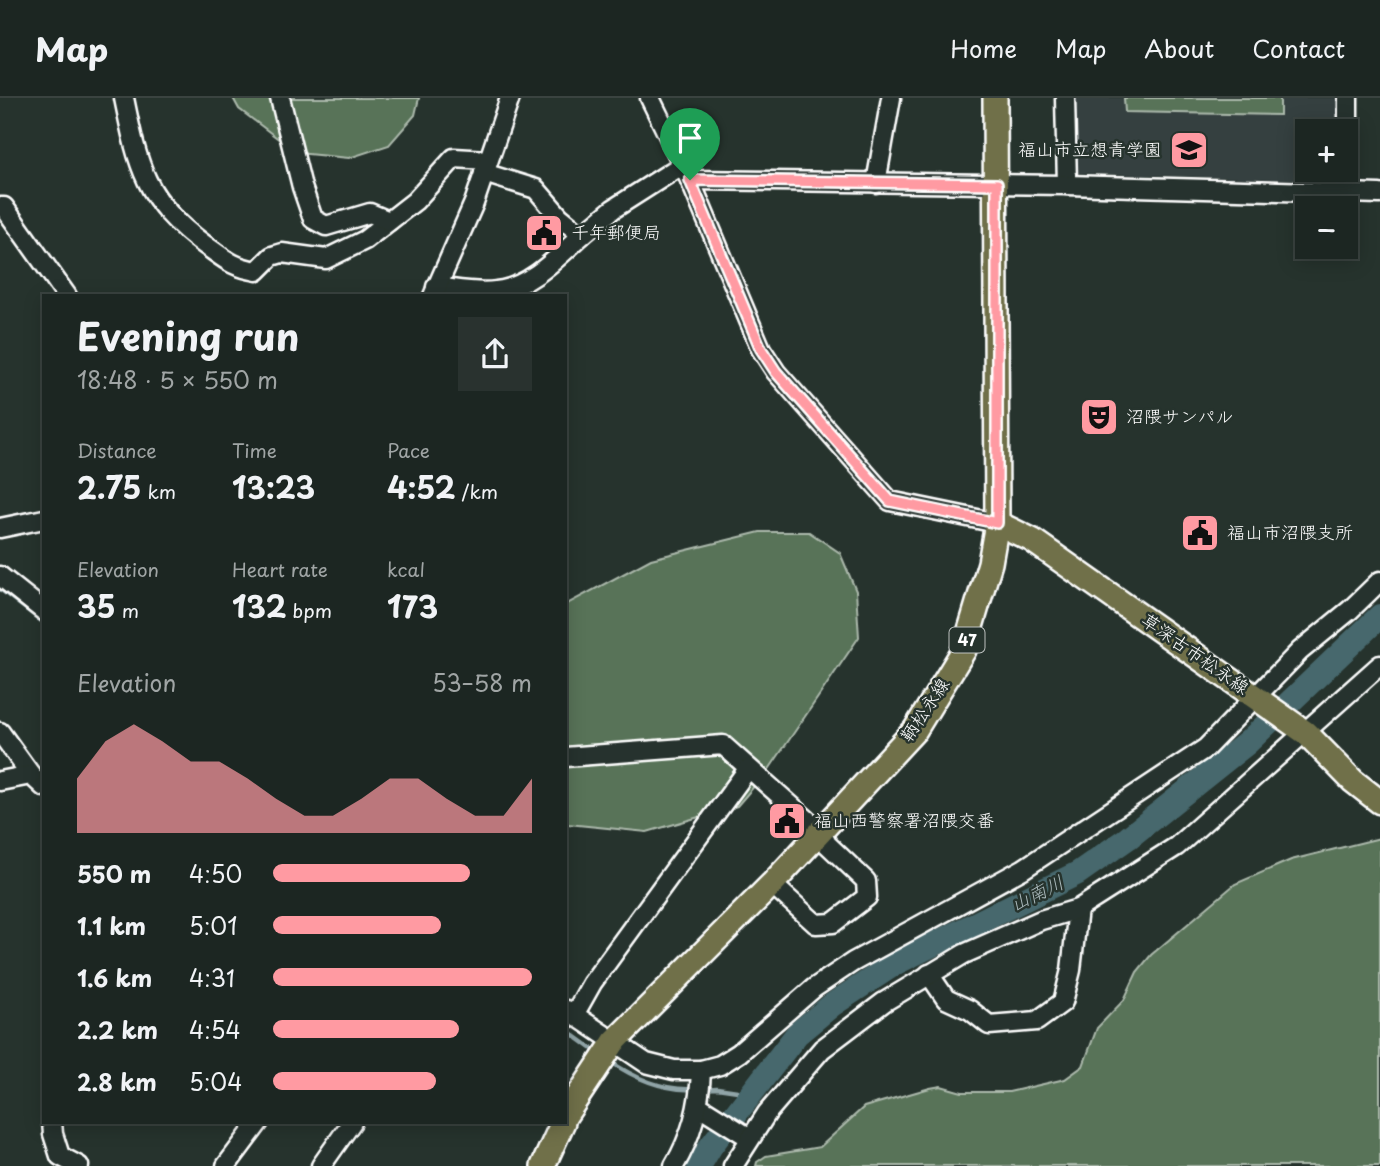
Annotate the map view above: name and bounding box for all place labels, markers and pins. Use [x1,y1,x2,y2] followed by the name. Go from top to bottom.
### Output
[660,108,720,180] pin
[1168,129,1210,171] school or university icon: 福山市立想青学園
[1018,135,1162,162] place label: 福山市立想青学園
[523,212,565,254] public building icon: 千年郵便局
[571,218,661,245] place label: 千年郵便局
[1078,396,1120,438] theatre icon: 沼隈サンパル
[1126,402,1233,429] place label: 沼隈サンパル
[1179,512,1221,554] public building icon: 福山市沼隈支所
[1227,518,1353,545] place label: 福山市沼隈支所
[766,800,808,842] public building icon: 福山西警察署沼隈交番
[814,806,994,833] place label: 福山西警察署沼隈交番

